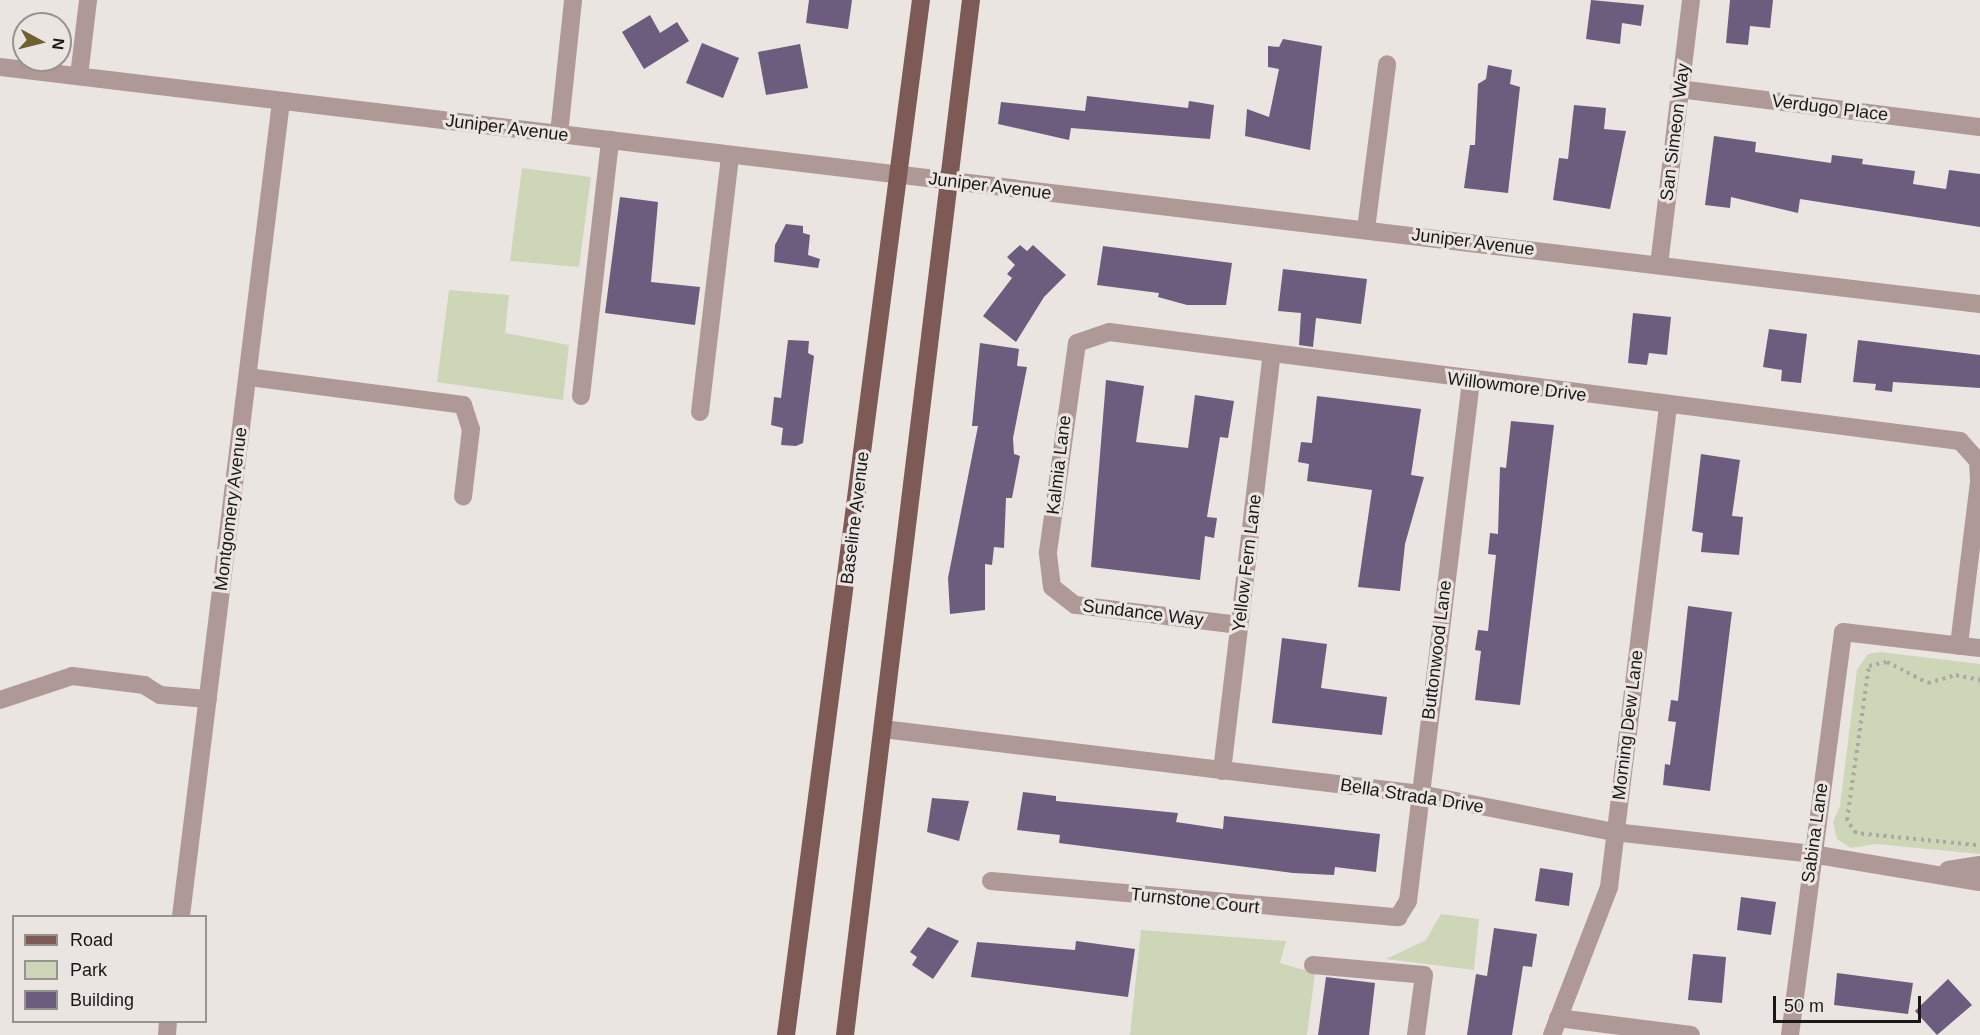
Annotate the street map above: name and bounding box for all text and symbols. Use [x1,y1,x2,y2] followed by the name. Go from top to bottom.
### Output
[12,12,72,72] north arrow
[49,37,68,51] text: N
[1656,62,1694,202] street label: San Simeon Way
[1771,90,1889,126] street label: Verdugo Place
[444,110,570,146] street label: Juniper Avenue
[927,168,1053,204] street label: Juniper Avenue
[1410,224,1536,260] street label: Juniper Avenue
[1446,368,1588,406] street label: Willowmore Drive
[1042,414,1076,516] street label: Kalmia Lane
[210,425,252,593] street label: Montgomery Avenue
[836,450,874,586] street label: Baseline Avenue
[1228,493,1266,633] street label: Yellow Fern Lane
[1418,579,1456,721] street label: Buttonwood Lane
[1081,595,1205,631] street label: Sundance Way
[1608,649,1648,801] street label: Morning Dew Lane
[1339,774,1485,818] street label: Bella Strada Drive
[1797,781,1833,885] street label: Sabina Lane
[1130,883,1260,919] street label: Turnstone Court
[12,915,207,1023] legend
[70,930,113,950] text: Road
[70,960,107,980] text: Park
[1776,984,1924,1022] scale bar
[70,990,134,1010] text: Building
[1784,996,1824,1016] text: 50 m

